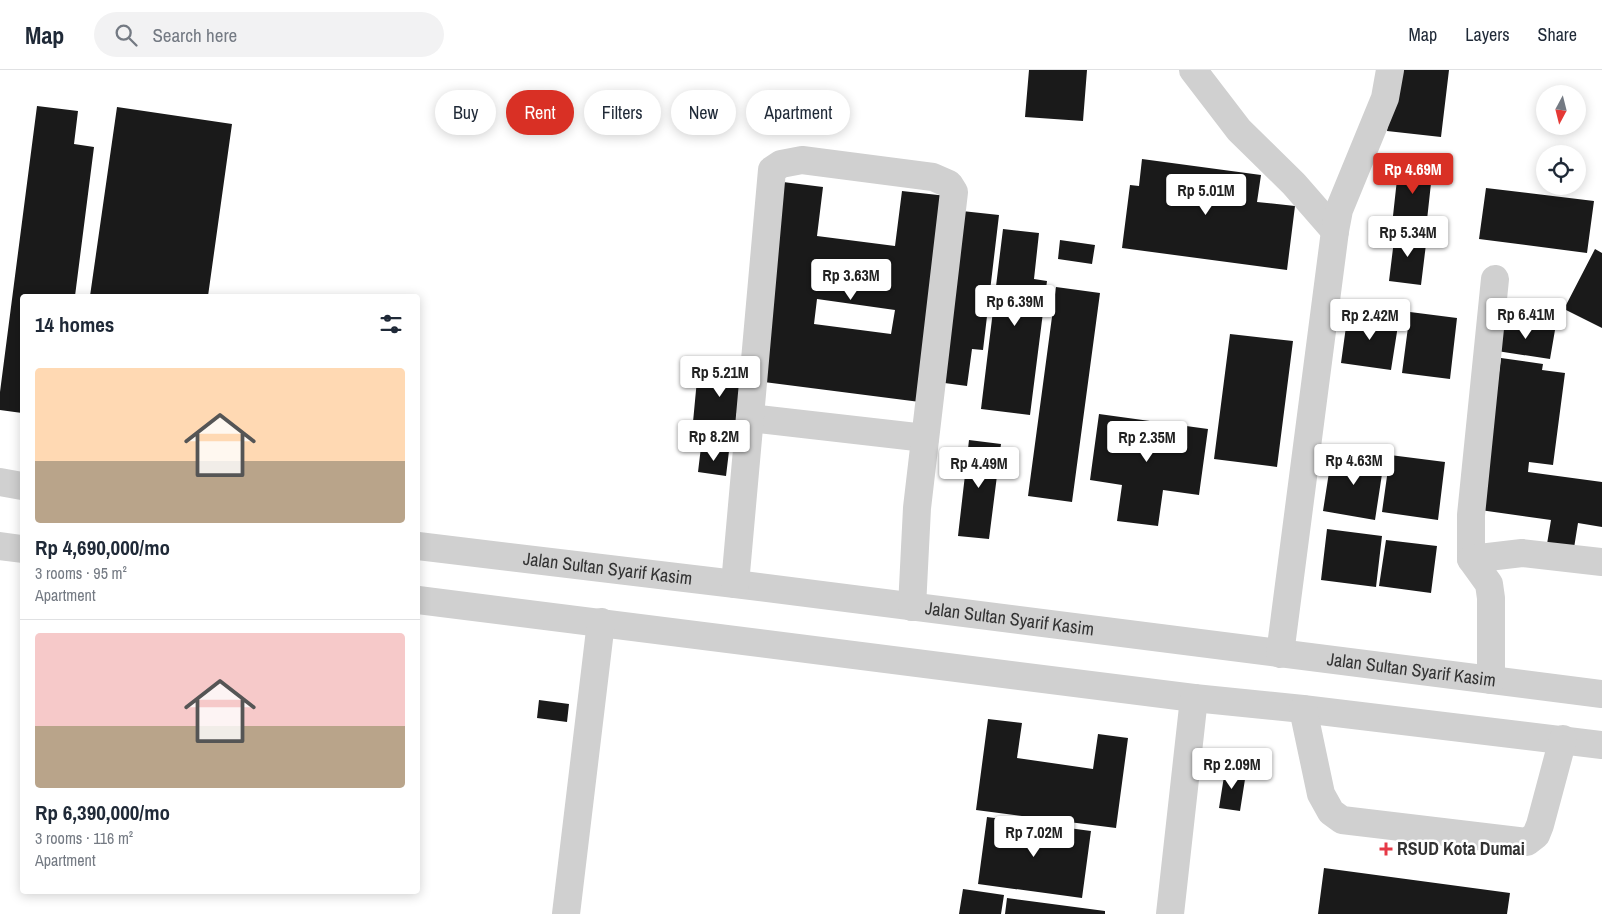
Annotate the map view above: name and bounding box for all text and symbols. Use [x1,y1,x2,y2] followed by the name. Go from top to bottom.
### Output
[94,12,444,57] search box
[25,19,64,51] text: Map
[112,21,140,49] icon: search
[152,22,237,48] text: Search here
[1409,22,1437,47] text: Map
[1465,22,1510,47] text: Layers
[1538,22,1577,47] text: Share
[1536,85,1586,135] north arrow
[1536,85,1586,195] map controls
[435,90,496,135] chip: Buy
[506,90,574,135] chip: Rent
[584,90,661,135] chip: Filters
[671,90,736,135] chip: New
[746,90,850,135] chip: Apartment
[1536,145,1586,195] button: locate
[1361,152,1465,195] pin: Rp 4.69M
[1384,158,1442,180] text: Rp 4.69M
[1154,174,1258,216] pin: Rp 5.01M
[1177,179,1235,201] text: Rp 5.01M
[1356,216,1460,258] pin: Rp 5.34M
[1379,221,1437,243] text: Rp 5.34M
[799,258,903,301] pin: Rp 3.63M
[822,264,880,286] text: Rp 3.63M
[963,284,1067,327] pin: Rp 6.39M
[986,290,1044,312] text: Rp 6.39M
[1318,298,1422,341] pin: Rp 2.42M
[1474,298,1578,340] pin: Rp 6.41M
[1497,303,1555,325] text: Rp 6.41M
[1341,304,1399,326] text: Rp 2.42M
[35,310,114,339] text: 14 homes
[377,310,405,338] icon: filters
[668,356,772,398] pin: Rp 5.21M
[691,361,749,383] text: Rp 5.21M
[175,400,265,490] icon: home
[668,420,760,462] pin: Rp 8.2M
[1095,420,1199,463] pin: Rp 2.35M
[689,425,739,447] text: Rp 8.2M
[1118,426,1176,448] text: Rp 2.35M
[1302,444,1406,486] pin: Rp 4.63M
[927,446,1031,489] pin: Rp 4.49M
[1325,449,1383,471] text: Rp 4.63M
[950,452,1008,474] text: Rp 4.49M
[35,533,170,562] text: Rp 4,690,000/mo
[522,546,694,591] street label: Jalan Sultan Syarif Kasim
[35,562,127,584] text: 3 rooms · 95 m²
[35,584,96,606] text: Apartment
[924,595,1096,641] street label: Jalan Sultan Syarif Kasim
[1325,646,1497,692] street label: Jalan Sultan Syarif Kasim
[175,666,265,756] icon: home
[1180,748,1284,790] pin: Rp 2.09M
[1203,753,1261,775] text: Rp 2.09M
[35,798,170,827] text: Rp 6,390,000/mo
[982,816,1086,858] pin: Rp 7.02M
[1005,821,1063,843] text: Rp 7.02M
[35,827,133,849] text: 3 rooms · 116 m²
[1397,836,1525,861] place label: RSUD Kota Dumai
[1379,842,1393,856] marker: RSUD Kota Dumai
[35,849,96,871] text: Apartment

